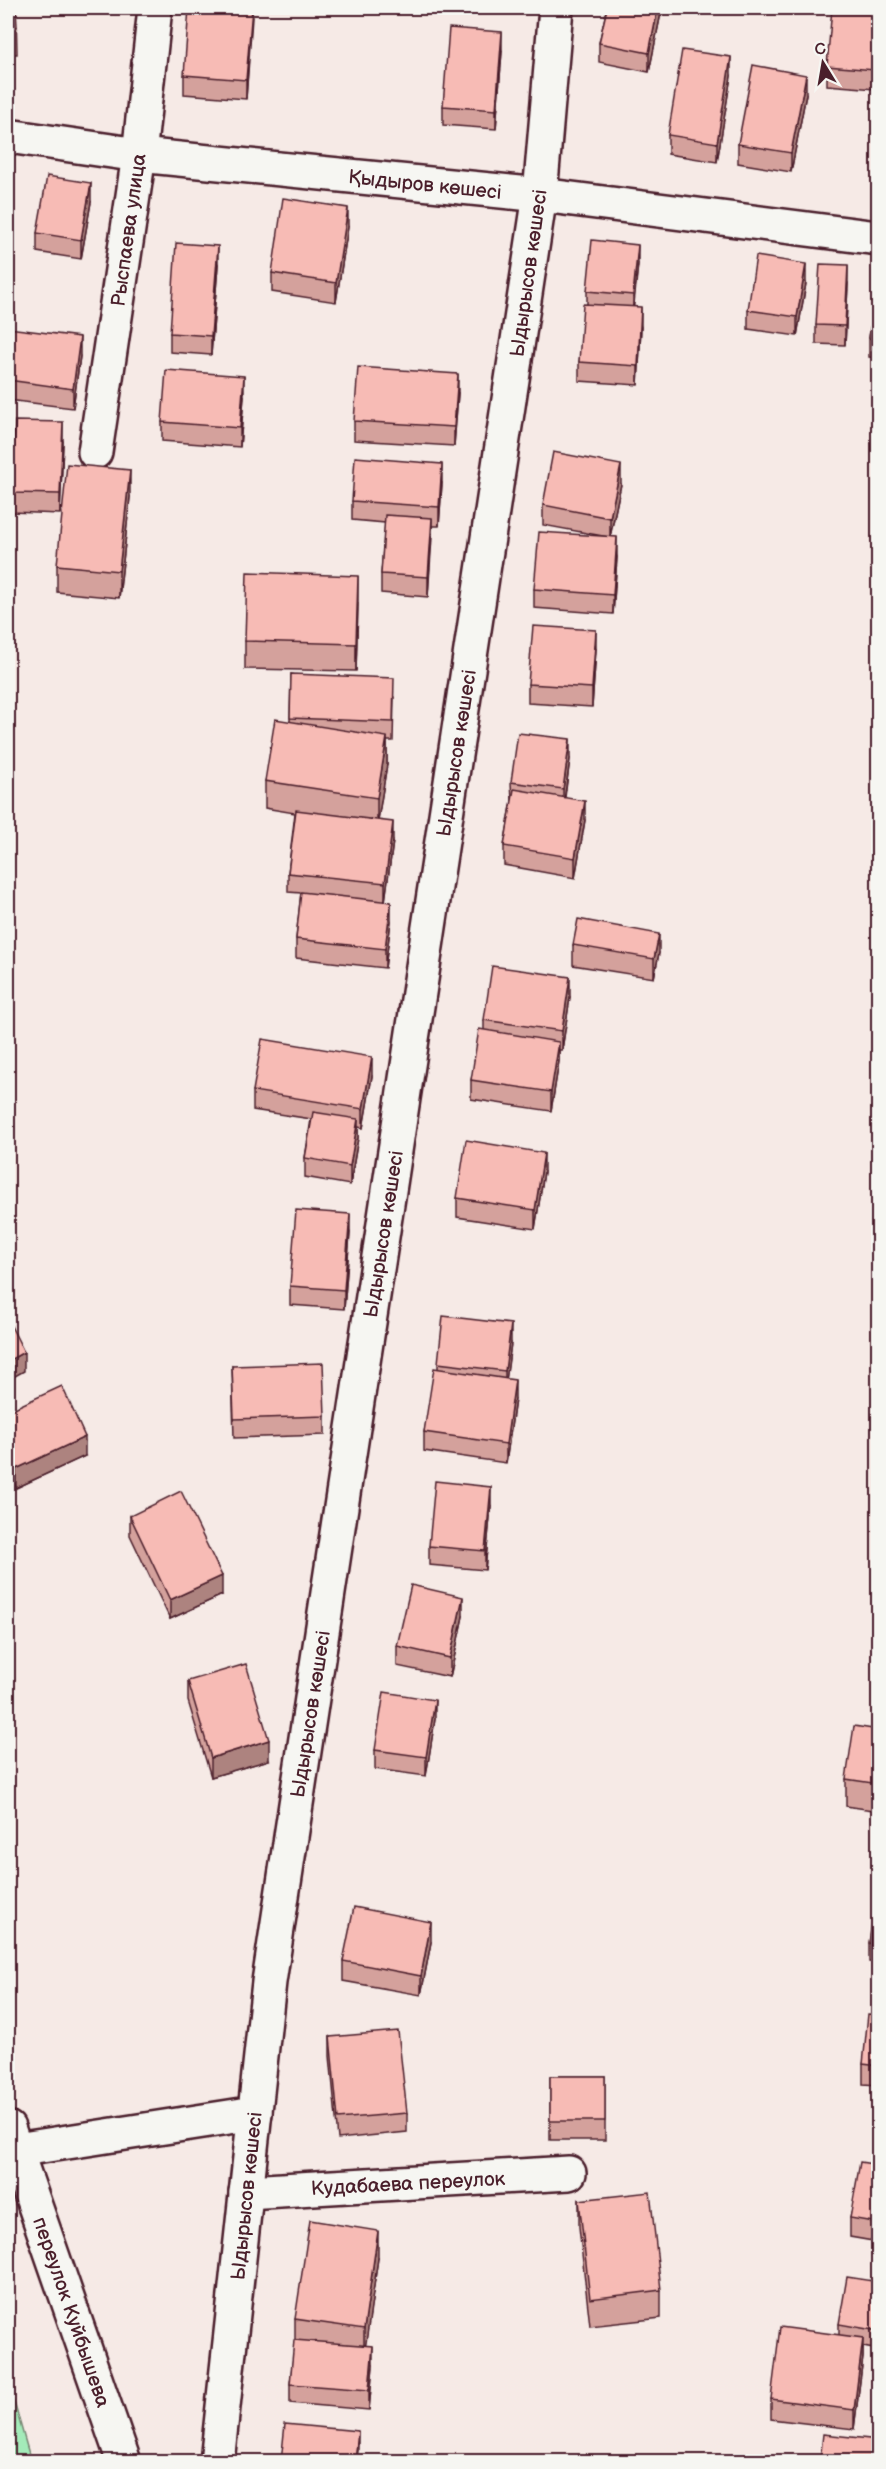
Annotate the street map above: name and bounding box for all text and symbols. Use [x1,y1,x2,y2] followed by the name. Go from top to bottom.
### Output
[793,33,853,93] north arrow
[813,39,828,60] text: С
[106,152,152,308] street label: Рыспаева улица
[347,165,503,205] street label: Қыдыров көшесі
[505,188,553,359] street label: Ыдырысов көшесі
[432,668,482,839] street label: Ыдырысов көшесі
[359,1149,409,1320] street label: Ыдырысов көшесі
[286,1629,336,1800] street label: Ыдырысов көшесі
[226,2111,268,2281] street label: Ыдырысов көшесі
[310,2167,506,2201] street label: Кудабаева переулок
[27,2214,115,2411] street label: переулок Куйбышева

